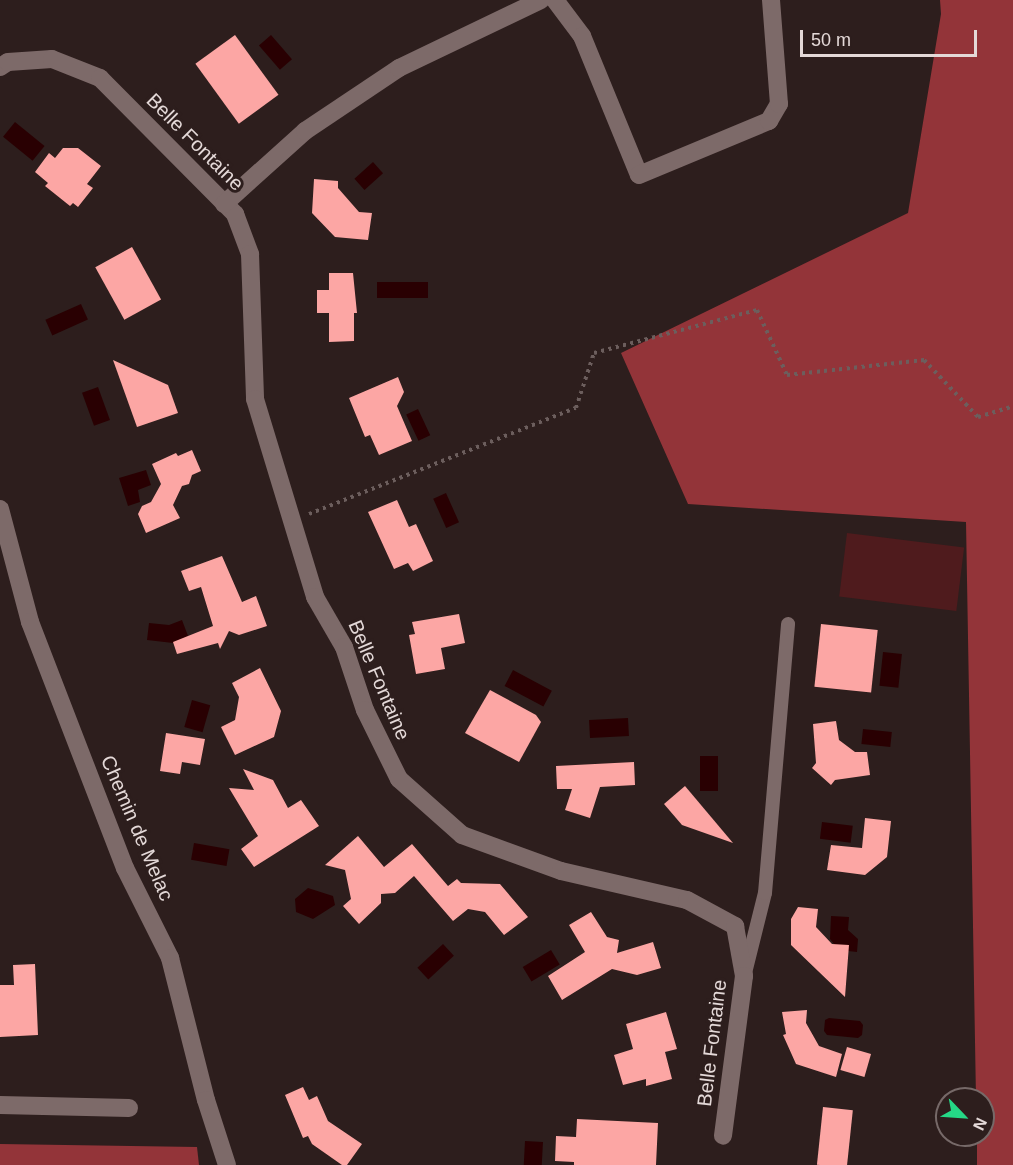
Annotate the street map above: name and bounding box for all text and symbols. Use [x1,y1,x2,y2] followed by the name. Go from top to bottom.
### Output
[803,18,980,56] scale bar
[811,30,851,50] text: 50 m
[141,88,249,196] street label: Belle Fontaine
[343,616,415,744] street label: Belle Fontaine
[96,752,178,904] street label: Chemin de Melac
[692,978,732,1108] street label: Belle Fontaine
[935,1087,995,1147] north arrow
[970,1115,990,1133] text: N

